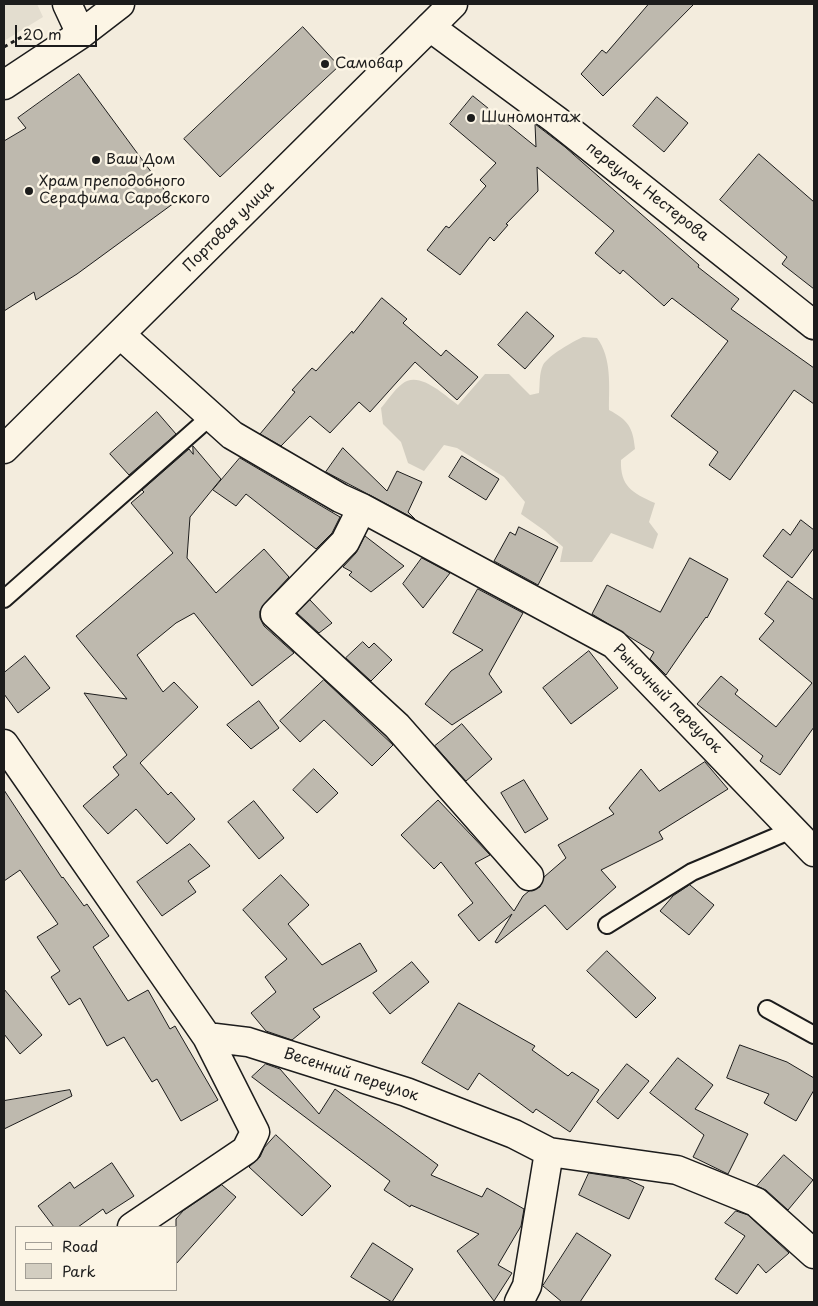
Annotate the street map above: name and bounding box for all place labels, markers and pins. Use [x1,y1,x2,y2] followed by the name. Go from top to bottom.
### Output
[335,55,403,73] place label: Самовар
[319,58,331,70] marker: Самовар
[481,109,580,127] place label: Шиномонтаж
[465,112,477,124] marker: Шиномонтаж
[106,151,175,169] place label: Ваш Дом
[90,154,102,166] marker: Ваш Дом
[39,173,210,208] place label: Храм преподобного Серафима Саровского
[23,185,35,197] marker: Храм преподобного Серафима Саровского

